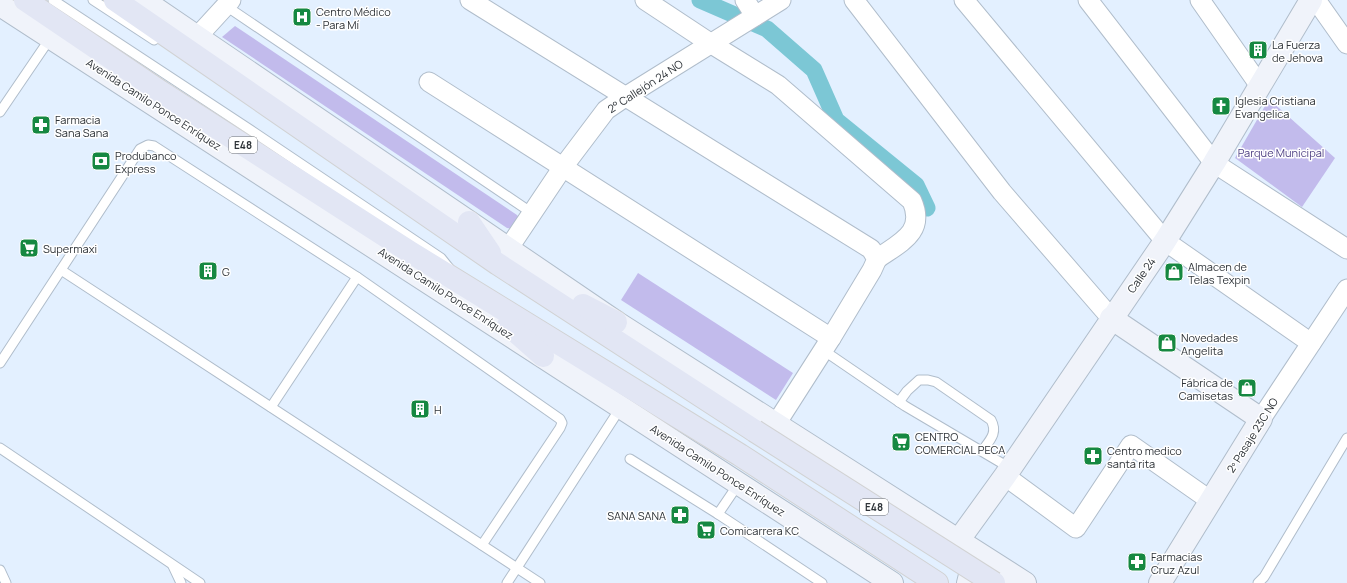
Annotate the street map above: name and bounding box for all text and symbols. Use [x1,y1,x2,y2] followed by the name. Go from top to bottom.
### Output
[316,4,391,32] place label: Centro Médico - Para Mí
[291,6,313,28] hospital icon: Centro Médico - Para Mí
[1272,37,1323,65] place label: La Fuerza de Jehova
[1247,39,1269,61] building icon: La Fuerza de Jehova
[84,55,225,153] street label: Avenida Camilo Ponce Enríquez
[604,56,686,116] street label: 2° Callejón 24 NO
[1235,93,1316,121] place label: Iglesia Cristiana Evangelica
[1210,95,1232,117] church icon: Iglesia Cristiana Evangelica
[55,112,108,140] place label: Farmacia Sana Sana
[30,114,52,136] pharmacy icon: Farmacia Sana Sana
[229,137,257,153] road number: E48
[1238,145,1324,160] park label: Parque Municipal
[115,148,177,176] place label: Produbanco Express
[90,150,112,172] bank icon: Produbanco Express
[18,237,40,259] supermarket icon: Supermaxi
[43,241,97,256] place label: Supermaxi
[376,244,517,342] street label: Avenida Camilo Ponce Enríquez
[1123,254,1159,296] street label: Calle 24
[1188,259,1250,287] place label: Almacen de Telas Texpin
[197,260,219,282] building icon: G
[1163,261,1185,283] shop icon: Almacen de Telas Texpin
[222,264,230,279] place label: G
[1181,330,1238,358] place label: Novedades Angelita
[1156,332,1178,354] shop icon: Novedades Angelita
[1179,375,1234,403] place label: Fábrica de Camisetas
[1236,377,1258,399] shop icon: Fábrica de Camisetas
[1223,395,1281,475] street label: 2º Pasaje 23C NO
[409,398,431,420] building icon: H
[434,402,442,417] place label: H
[648,421,789,519] street label: Avenida Camilo Ponce Enríquez
[915,429,1005,457] place label: CENTRO COMERCIAL PECA
[890,431,912,453] supermarket icon: CENTRO COMERCIAL PECA
[1107,443,1182,471] place label: Centro medico santa rita
[1082,445,1104,467] pharmacy icon: Centro medico santa rita
[860,499,888,515] road number: E48
[669,504,691,526] pharmacy icon: SANA SANA
[607,508,666,523] place label: SANA SANA
[695,519,717,541] supermarket icon: Comicarrera KC
[720,523,799,538] place label: Comicarrera KC
[1151,549,1202,577] place label: Farmacias Cruz Azul
[1126,551,1148,573] pharmacy icon: Farmacias Cruz Azul

